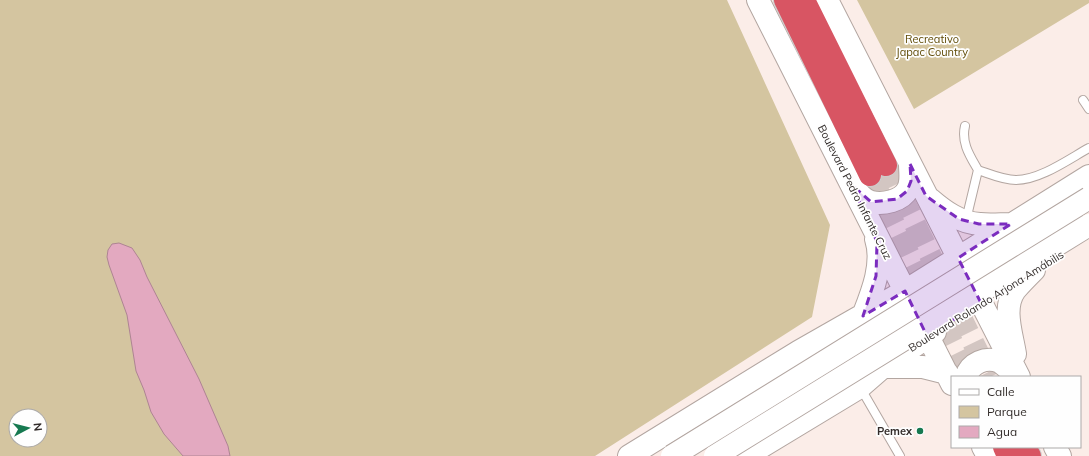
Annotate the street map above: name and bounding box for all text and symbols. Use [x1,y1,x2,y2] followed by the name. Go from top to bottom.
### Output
[896,32,968,59] park label: Recreativo Japac Country
[815,122,895,262] street label: Boulevard Pedro Infante Cruz
[906,247,1066,355] street label: Boulevard Rolando Arjona Amábilis
[951,376,1081,448] legend
[987,384,1014,399] text: Calle
[987,404,1027,419] text: Parque
[8,408,48,448] north arrow
[30,422,45,432] text: N
[877,424,913,438] place label: Pemex
[987,424,1017,439] text: Agua
[915,426,925,436] marker: Pemex

